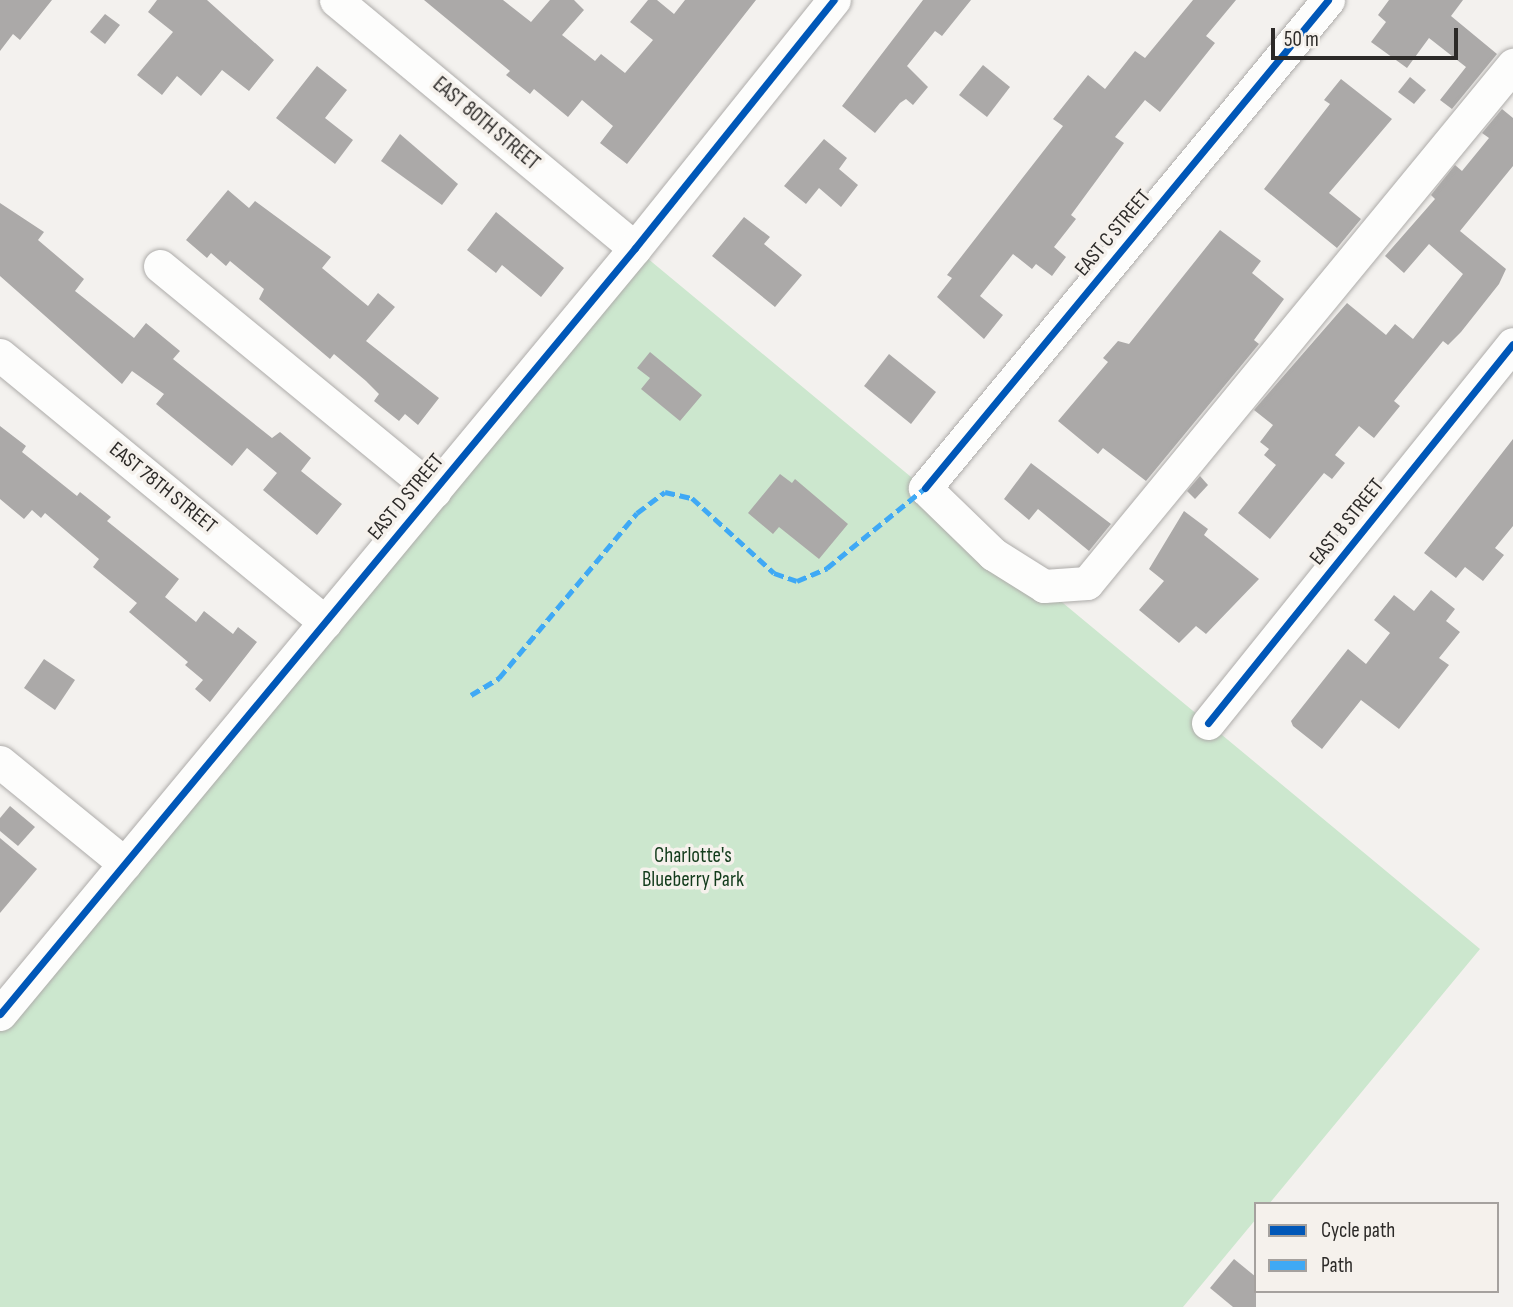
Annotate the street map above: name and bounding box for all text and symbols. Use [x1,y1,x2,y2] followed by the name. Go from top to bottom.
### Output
[1275,14,1462,58] scale bar
[1284,27,1319,52] text: 50 m
[428,72,544,176] street label: EAST 80TH STREET
[1070,185,1156,281] street label: EAST C STREET
[104,437,222,539] street label: EAST 78TH STREET
[363,449,449,545] street label: EAST D STREET
[1305,474,1389,570] street label: EAST B STREET
[642,843,744,893] park label: Charlotte's Blueberry Park
[1254,1202,1499,1293] legend
[1321,1218,1395,1243] text: Cycle path
[1321,1253,1353,1278] text: Path

